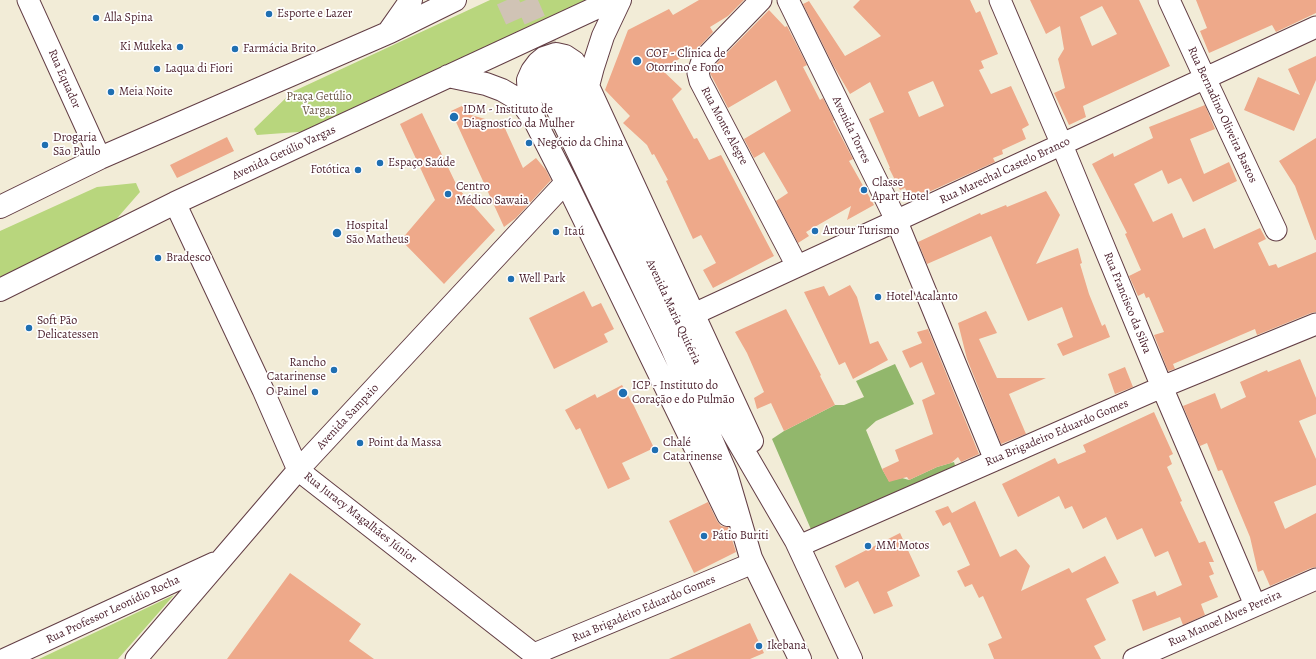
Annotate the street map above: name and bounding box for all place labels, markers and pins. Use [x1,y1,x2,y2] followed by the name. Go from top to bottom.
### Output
[277,7,352,21] place label: Esporte e Lazer
[264,9,274,19] marker: Esporte e Lazer
[104,11,153,25] place label: Alla Spina
[91,13,101,23] marker: Alla Spina
[120,40,172,54] place label: Ki Mukeka
[175,42,185,52] marker: Ki Mukeka
[243,42,316,56] place label: Farmácia Brito
[230,44,240,54] marker: Farmácia Brito
[646,47,726,75] place label: COF - Clínica de Otorrino e Fono
[631,55,643,67] marker: COF - Clínica de Otorrino e Fono
[165,62,233,76] place label: Laqua di Fiori
[152,64,162,74] marker: Laqua di Fiori
[119,85,173,99] place label: Meia Noite
[106,87,116,97] marker: Meia Noite
[463,103,575,131] place label: IDM - Instituto de Diagnostíco da Mulher
[448,111,460,123] marker: IDM - Instituto de Diagnostíco da Mulher
[53,131,100,159] place label: Drogaria São Paulo
[537,136,623,150] place label: Negócio da China
[524,138,534,148] marker: Negócio da China
[40,140,50,150] marker: Drogaria São Paulo
[388,156,455,170] place label: Espaço Saúde
[375,158,385,168] marker: Espaço Saúde
[311,163,350,177] place label: Fotótica
[353,165,363,175] marker: Fotótica
[872,176,929,204] place label: Classe Apart Hotel
[456,180,529,208] place label: Centro Médico Sawaia
[859,185,869,195] marker: Classe Apart Hotel
[443,189,453,199] marker: Centro Médico Sawaia
[346,219,409,247] place label: Hospital São Matheus
[823,224,899,238] place label: Artour Turismo
[564,225,584,239] place label: Itaú
[810,226,820,236] marker: Artour Turismo
[331,227,343,239] marker: Hospital São Matheus
[551,227,561,237] marker: Itaú
[166,251,211,265] place label: Bradesco
[153,253,163,263] marker: Bradesco
[519,272,565,286] place label: Well Park
[506,274,516,284] marker: Well Park
[886,290,958,304] place label: Hotel Acalanto
[873,292,883,302] marker: Hotel Acalanto
[37,314,99,342] place label: Soft Pão Delicatessen
[24,323,34,333] marker: Soft Pão Delicatessen
[267,356,326,384] place label: Rancho Catarinense
[329,365,339,375] marker: Rancho Catarinense
[632,379,734,407] place label: ICP - Instituto do Coração e do Pulmão
[266,385,307,399] place label: O Painel
[310,387,320,397] marker: O Painel
[617,387,629,399] marker: ICP - Instituto do Coração e do Pulmão
[368,436,442,450] place label: Point da Massa
[663,436,722,464] place label: Chalé Catarinense
[355,438,365,448] marker: Point da Massa
[650,445,660,455] marker: Chalé Catarinense
[712,529,769,543] place label: Pátio Buriti
[699,531,709,541] marker: Pátio Buriti
[876,539,929,553] place label: MM Motos
[863,541,873,551] marker: MM Motos
[767,639,806,653] place label: Ikebana
[754,641,764,651] marker: Ikebana

